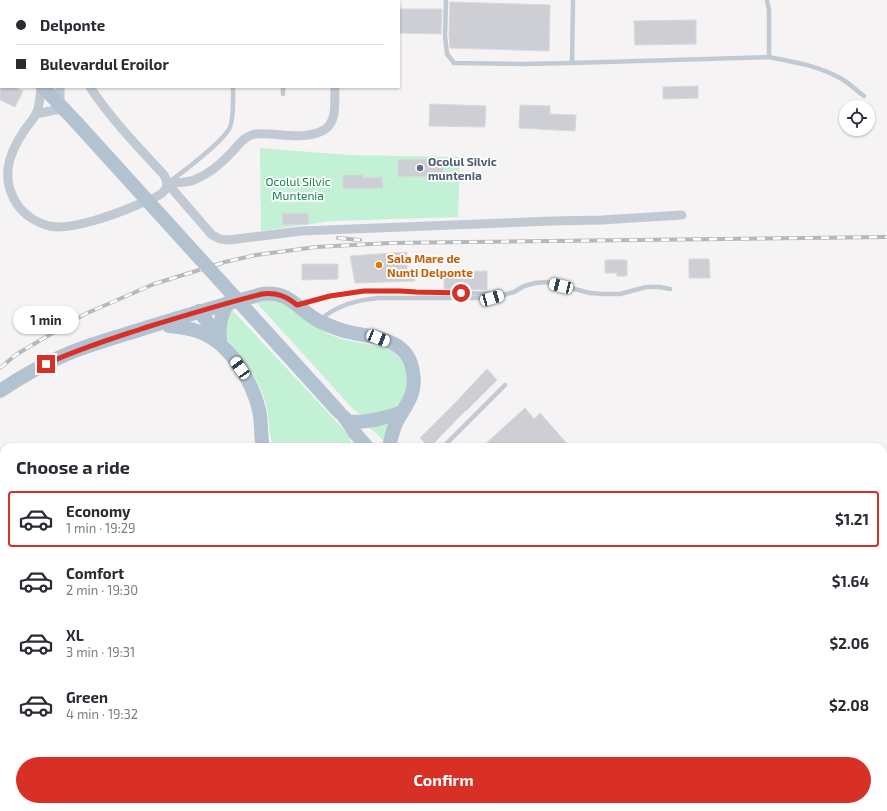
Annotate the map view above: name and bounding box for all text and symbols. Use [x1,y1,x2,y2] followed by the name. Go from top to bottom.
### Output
[40,16,105,34] text: Delponte
[40,55,169,73] text: Bulevardul Eroilor
[839,100,875,136] map controls
[839,100,875,136] button: locate
[428,154,497,182] place label: Ocolul Silvic muntenia
[415,163,425,173] marker: Ocolul Silvic muntenia
[265,174,331,202] park label: Ocolul Silvic Muntenia
[387,251,473,279] place label: Sala Mare de Nunti Delponte
[374,260,384,270] marker: Sala Mare de Nunti Delponte
[548,277,574,295] car
[452,284,470,302] route start
[479,289,505,307] car
[13,306,79,334] callout: 1 min
[30,312,62,328] text: 1 min
[365,328,391,348] car
[37,355,55,373] route end
[228,355,252,381] car
[16,456,130,478] text: Choose a ride
[18,501,54,537] icon: car
[66,502,131,520] text: Economy
[835,510,869,528] text: $1.21
[66,520,136,536] text: 1 min · 19:29
[18,563,54,599] icon: car
[66,564,124,582] text: Comfort
[832,572,869,590] text: $1.64
[66,582,138,598] text: 2 min · 19:30
[18,625,54,661] icon: car
[66,626,84,644] text: XL
[830,634,869,652] text: $2.06
[66,644,135,660] text: 3 min · 19:31
[18,687,54,723] icon: car
[66,688,108,706] text: Green
[829,696,869,714] text: $2.08
[66,706,138,722] text: 4 min · 19:32
[16,757,871,803] button: Confirm

